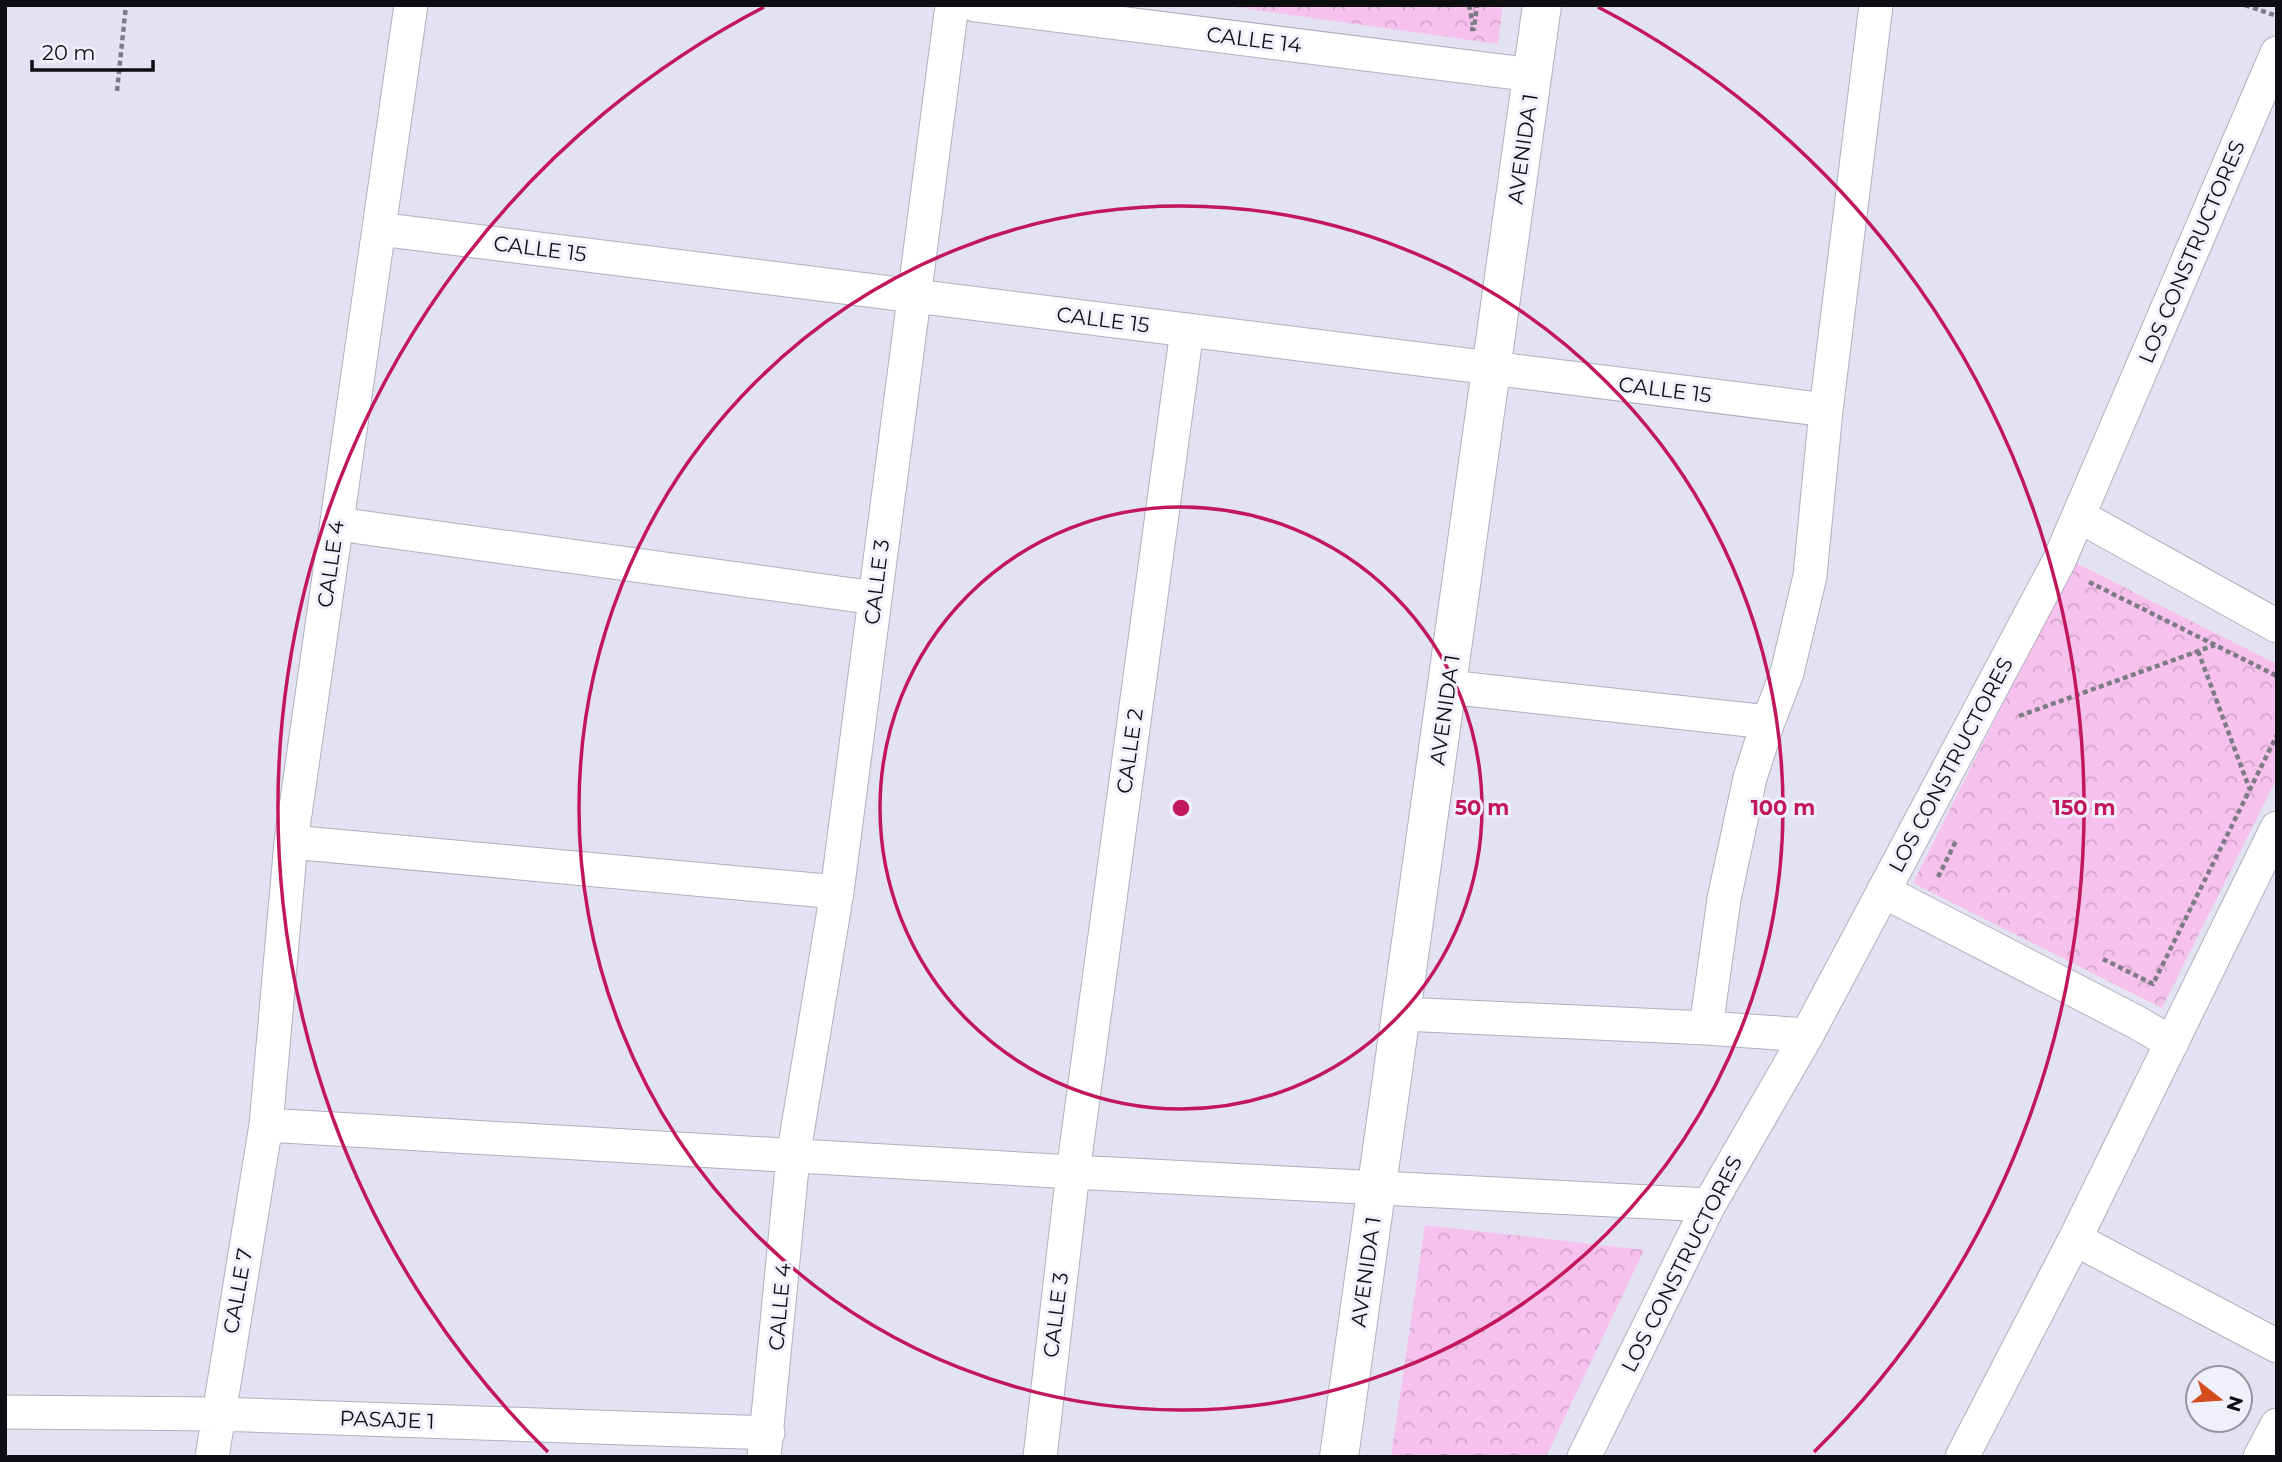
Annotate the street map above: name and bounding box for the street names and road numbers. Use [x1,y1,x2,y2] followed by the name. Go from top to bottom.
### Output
[1205,21,1303,58] street label: CALLE 14
[1502,92,1543,206] street label: AVENIDA 1
[2133,137,2250,367] street label: LOS CONSTRUCTORES
[492,230,588,267] street label: CALLE 15
[1055,301,1151,338] street label: CALLE 15
[1617,371,1713,408] street label: CALLE 15
[312,519,349,609] street label: CALLE 4
[859,538,894,626] street label: CALLE 3
[1424,653,1465,767] street label: AVENIDA 1
[1883,653,2018,876] street label: LOS CONSTRUCTORES
[1111,707,1148,795] street label: CALLE 2
[1616,1151,1747,1376] street label: LOS CONSTRUCTORES
[1345,1215,1386,1329] street label: AVENIDA 1
[218,1246,257,1336] street label: CALLE 7
[763,1262,796,1352] street label: CALLE 4
[1038,1271,1073,1359] street label: CALLE 3
[339,1405,435,1434] street label: PASAJE 1

